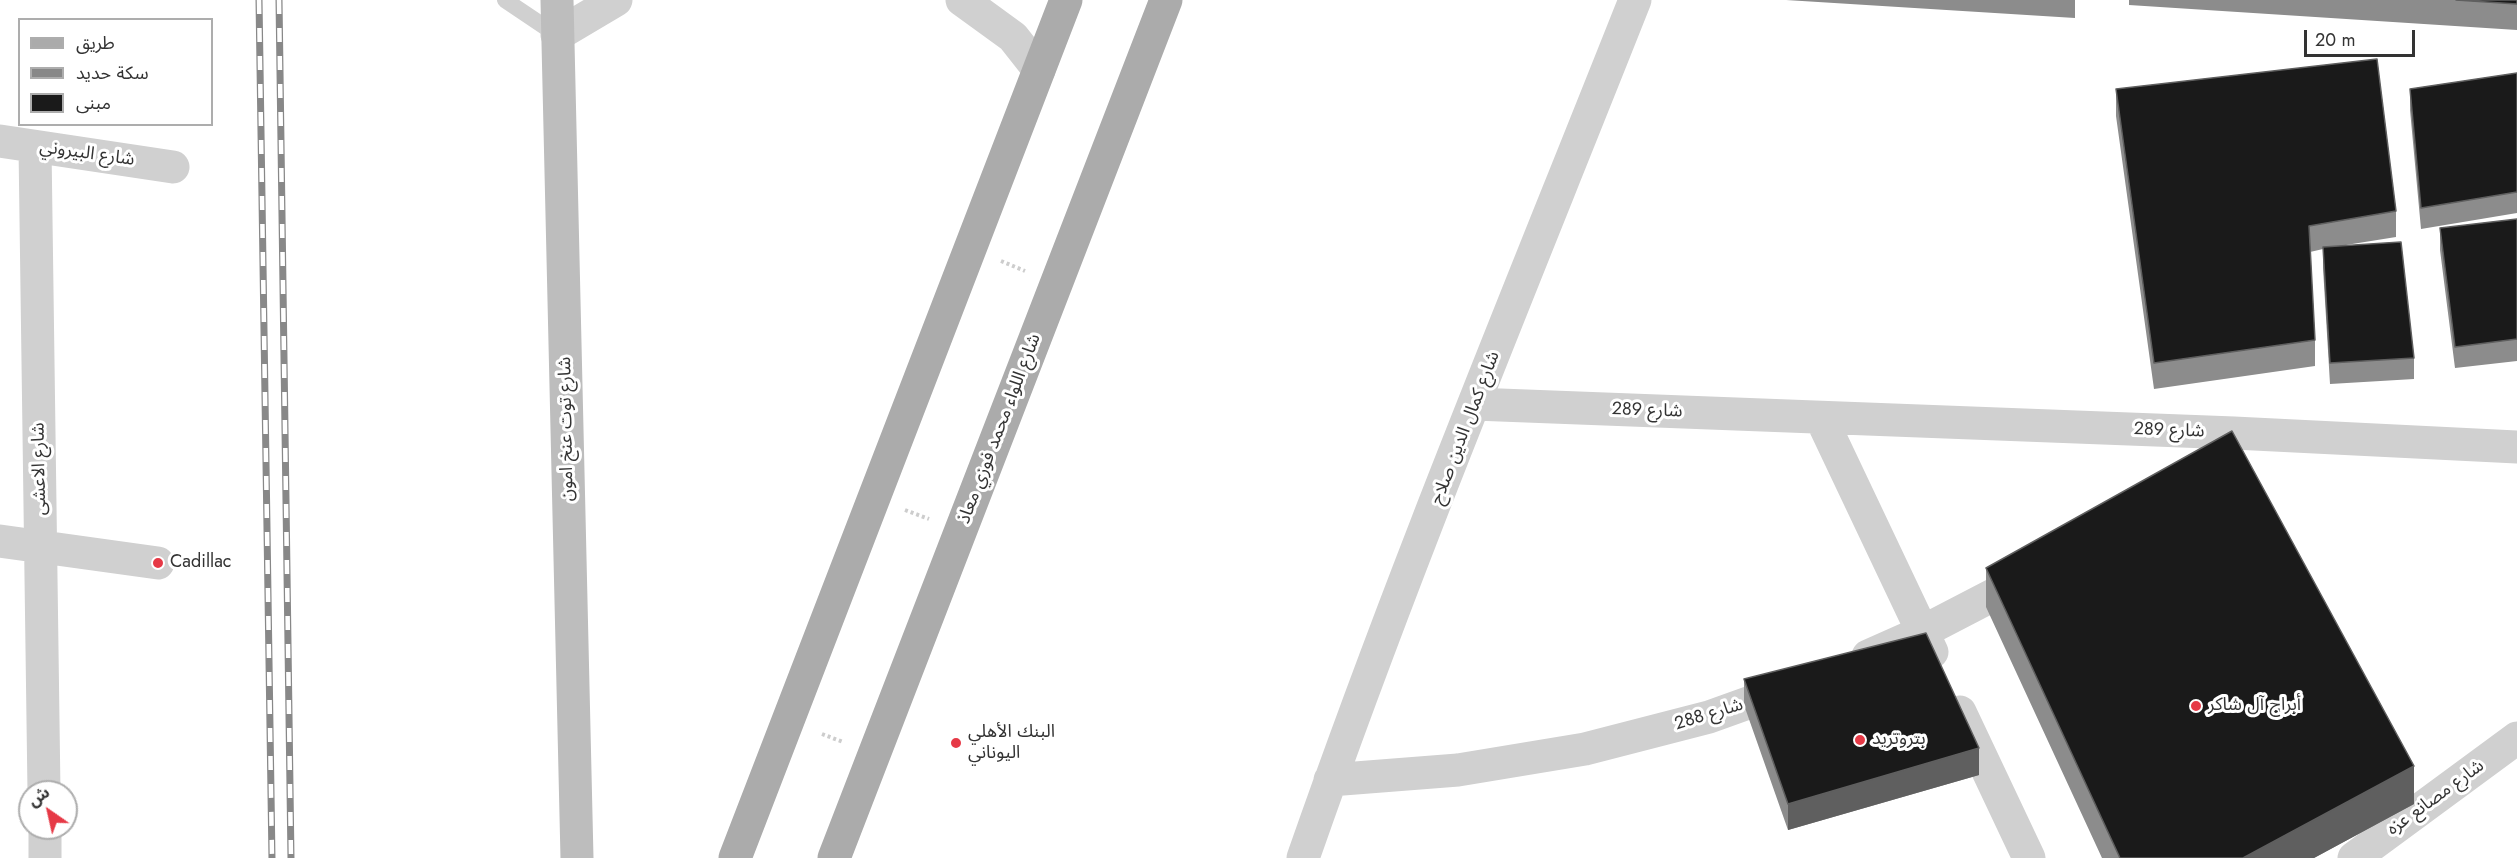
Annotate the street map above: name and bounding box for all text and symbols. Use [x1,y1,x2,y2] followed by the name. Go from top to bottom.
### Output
[18,18,213,126] legend
[2307,18,2418,56] scale bar
[2315,27,2355,53] text: 20 m
[76,30,115,56] text: طريق
[76,60,149,86] text: سكة حديد
[76,90,111,116] text: مبنى
[38,137,136,171] street label: شارع البيروني
[954,331,1046,527] street label: شارع اللواء محمد فوزي معاذ
[1427,348,1505,508] street label: شارع كمال الدين صلاح
[555,357,579,501] street label: شارع توت عنخ امون
[1611,399,1683,423] street label: شارع 289
[2133,419,2205,443] street label: شارع 289
[28,422,52,516] street label: شارع الاعشى
[170,552,231,574] place label: Cadillac
[151,556,165,570] marker: Cadillac
[1672,694,1746,736] street label: شارع 288
[2208,695,2301,717] place label: أبراج آل شاكر
[2189,699,2203,713] marker: أبراج آل شاكر
[968,722,1055,764] place label: البنك الأهلي اليوناني
[1872,729,1926,751] place label: بتروتريد
[1853,733,1867,747] marker: بتروتريد
[949,736,963,750] marker: البنك الأهلي اليوناني
[2383,756,2489,840] street label: شارع مصانع عزه
[18,780,78,840] north arrow
[23,781,54,812] text: ش

